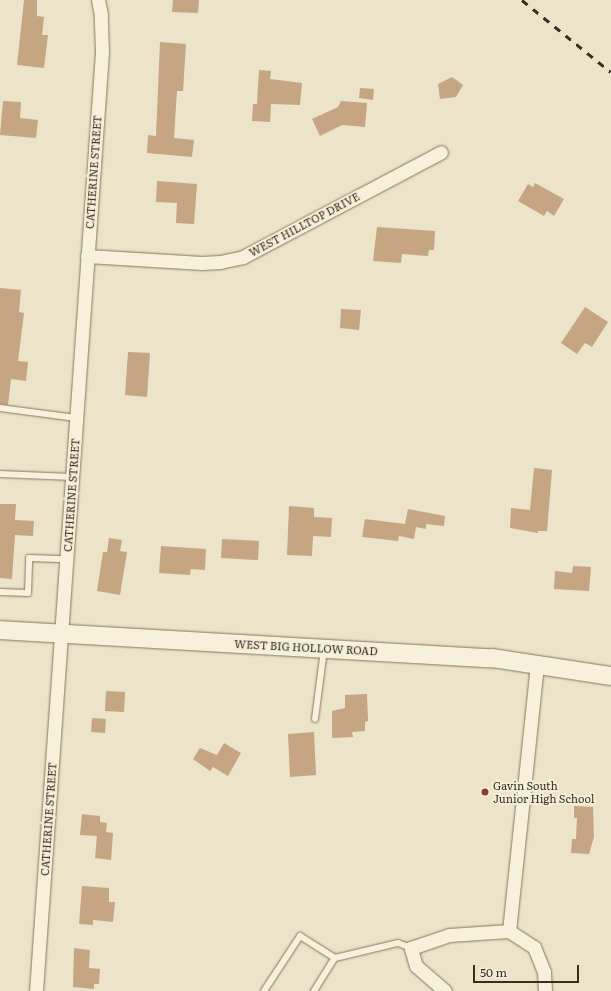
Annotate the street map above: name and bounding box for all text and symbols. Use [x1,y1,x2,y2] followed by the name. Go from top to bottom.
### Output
[82,115,104,229] street label: CATHERINE STREET
[246,189,362,259] street label: WEST HILLTOP DRIVE
[60,438,82,552] street label: CATHERINE STREET
[234,637,378,657] street label: WEST BIG HOLLOW ROAD
[37,762,59,876] street label: CATHERINE STREET
[493,779,594,805] place label: Gavin South Junior High School
[480,787,490,797] marker: Gavin South Junior High School
[475,957,581,983] scale bar
[480,963,507,981] text: 50 m

